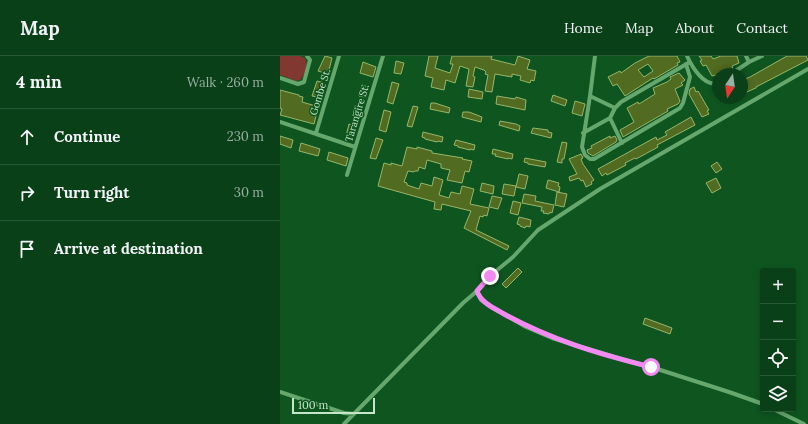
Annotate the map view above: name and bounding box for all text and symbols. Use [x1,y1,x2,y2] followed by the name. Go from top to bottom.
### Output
[20,16,60,40] text: Map
[564,19,603,37] text: Home
[625,19,653,37] text: Map
[675,19,714,37] text: About
[736,19,788,37] text: Contact
[307,67,333,117] street label: Gombe St.
[712,68,748,104] north arrow
[16,71,62,93] text: 4 min
[187,74,264,91] text: Walk · 260 m
[342,83,372,143] street label: Tarangire St.
[16,126,38,148] icon: ahead
[54,127,120,146] text: Continue
[227,128,264,145] text: 230 m
[16,182,38,204] icon: right
[54,183,130,202] text: Turn right
[234,184,264,201] text: 30 m
[16,238,38,260] icon: arrive
[54,239,203,258] text: Arrive at destination
[481,267,499,285] route end
[760,268,796,412] map controls
[760,268,796,304] button: +
[760,304,796,340] button: −
[760,340,796,376] button: locate
[642,358,660,376] route start
[760,376,796,412] button: layers
[292,396,375,415] scale bar
[298,398,328,412] text: 100 m

